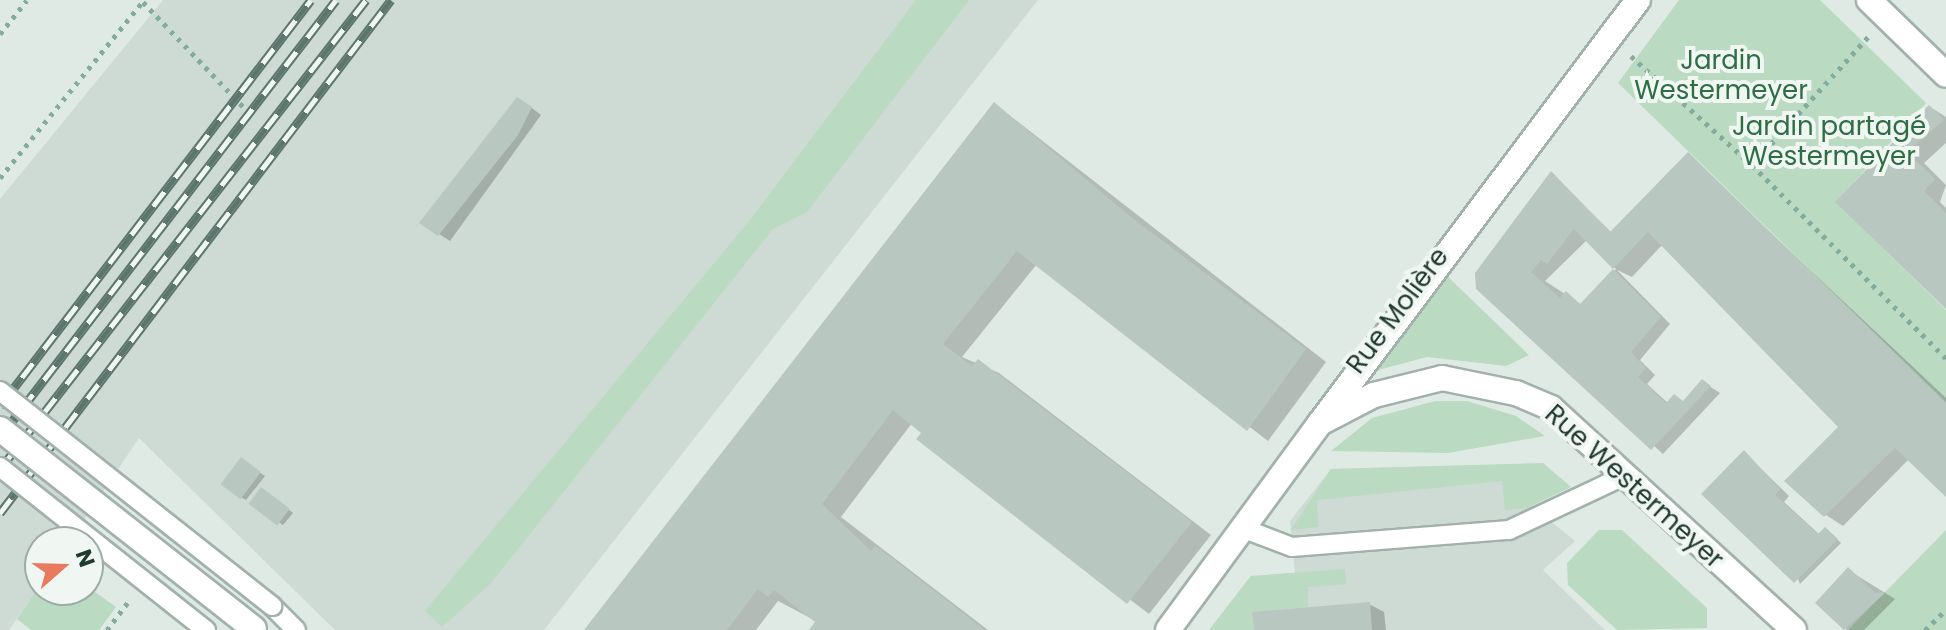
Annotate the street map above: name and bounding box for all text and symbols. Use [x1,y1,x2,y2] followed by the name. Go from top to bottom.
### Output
[1634,45,1808,106] park label: Jardin Westermeyer
[1732,111,1926,172] park label: Jardin partagé Westermeyer
[1341,242,1455,380] street label: Rue Molière
[1538,399,1730,575] street label: Rue Westermeyer
[24,526,104,606] north arrow
[68,545,103,571] text: N

